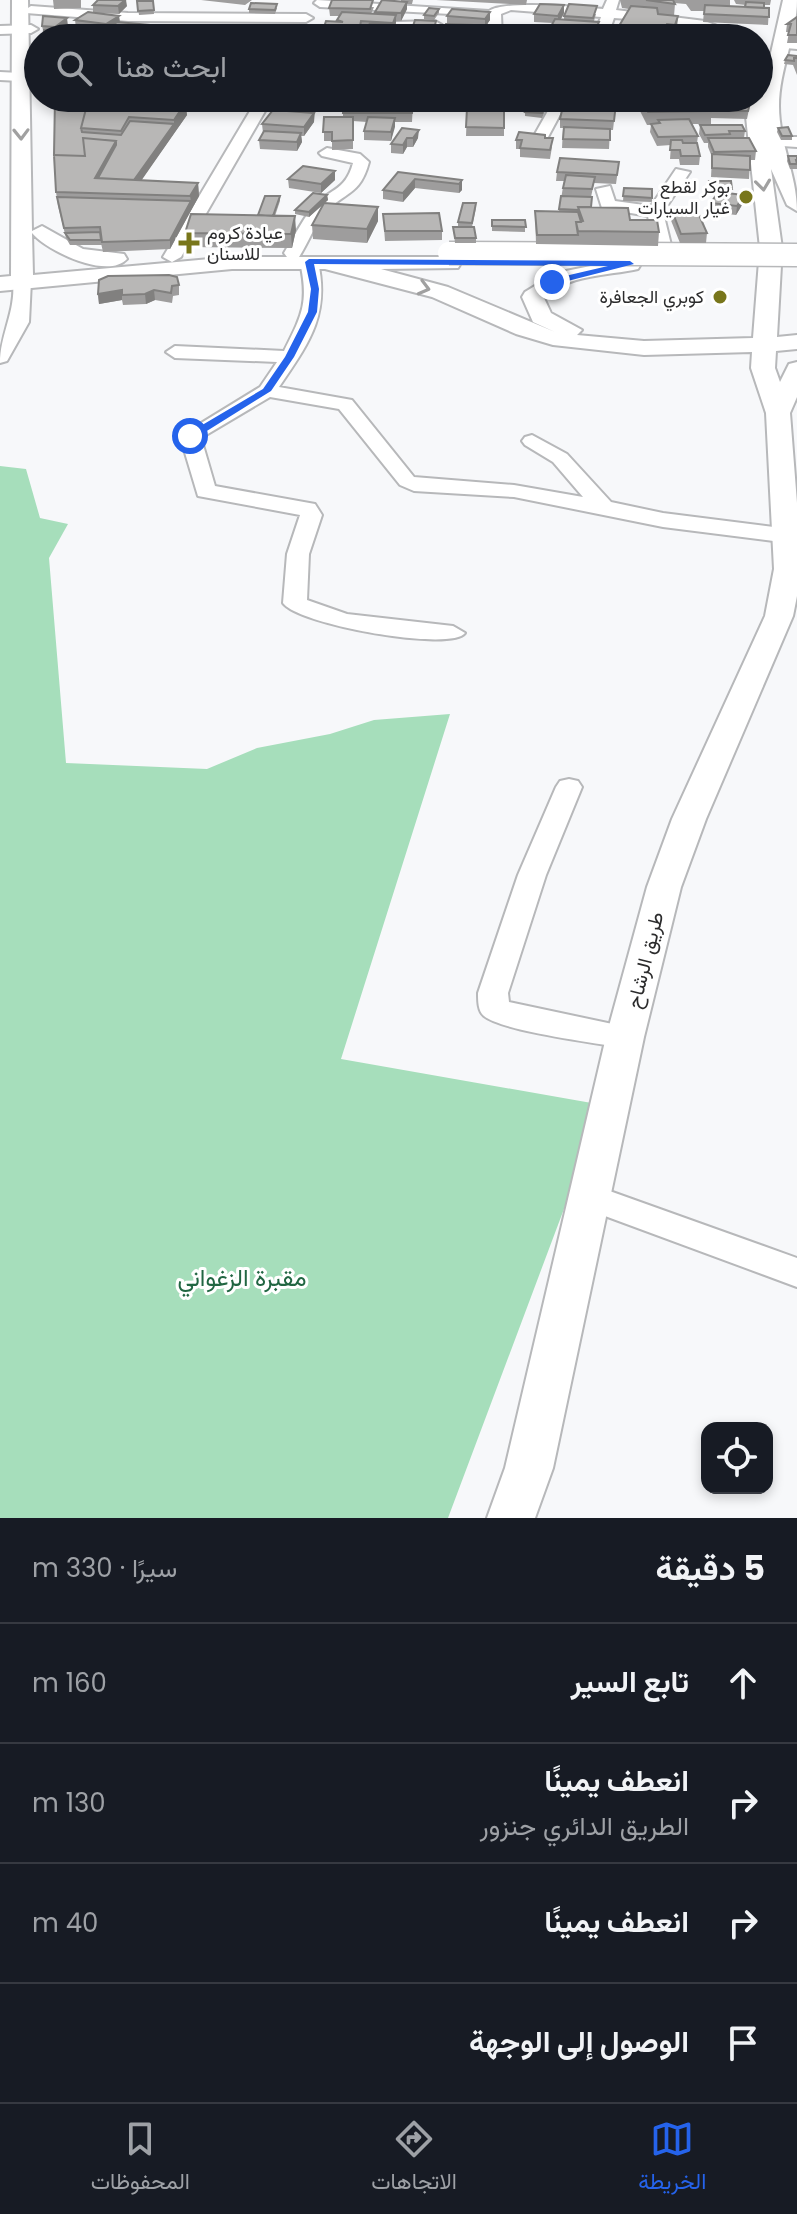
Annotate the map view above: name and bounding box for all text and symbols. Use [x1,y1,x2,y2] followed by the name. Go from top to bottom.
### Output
[24,24,773,112] search box
[116,45,227,88] text: ابحث هنا
[52,46,96,90] icon: search
[12,128,30,141] one-way arrow
[638,174,730,220] place label: بوكر لقطع غيار السيارات
[754,178,771,192] one-way arrow
[737,188,755,206] marker: بوكر لقطع غيار السيارات
[207,220,283,266] place label: عيادة كروم للاسنان
[178,232,200,254] marker: عيادة كروم للاسنان
[534,264,570,300] route end
[417,278,431,295] one-way arrow
[599,284,704,312] place label: كوبري الجعافرة
[711,288,729,306] marker: كوبري الجعافرة
[172,418,208,454] route start
[619,909,671,1011] street label: طريق الرشاح
[177,1261,307,1297] park label: مقبرة الزغواني
[701,1422,773,1494] map controls
[701,1422,773,1494] button: locate
[656,1544,765,1592] text: 5 دقيقة
[32,1550,177,1586] text: سيرًا · 330 m
[571,1660,689,1703] text: تابع السير
[721,1661,765,1705] icon: ahead
[32,1665,107,1701] text: 160 m
[544,1759,689,1802] text: انعطف يمينًا
[721,1781,765,1825] icon: right
[32,1785,106,1821] text: 130 m
[480,1808,689,1844] text: الطريق الدائري جنزور
[544,1900,689,1943] text: انعطف يمينًا
[721,1901,765,1945] icon: right
[32,1905,98,1941] text: 40 m
[469,2020,689,2063] text: الوصول إلى الوجهة
[721,2021,765,2065] icon: arrive
[91,2117,190,2201] tab: المحفوظات
[371,2117,457,2201] tab: الاتجاهات
[638,2117,706,2201] tab: الخريطة

